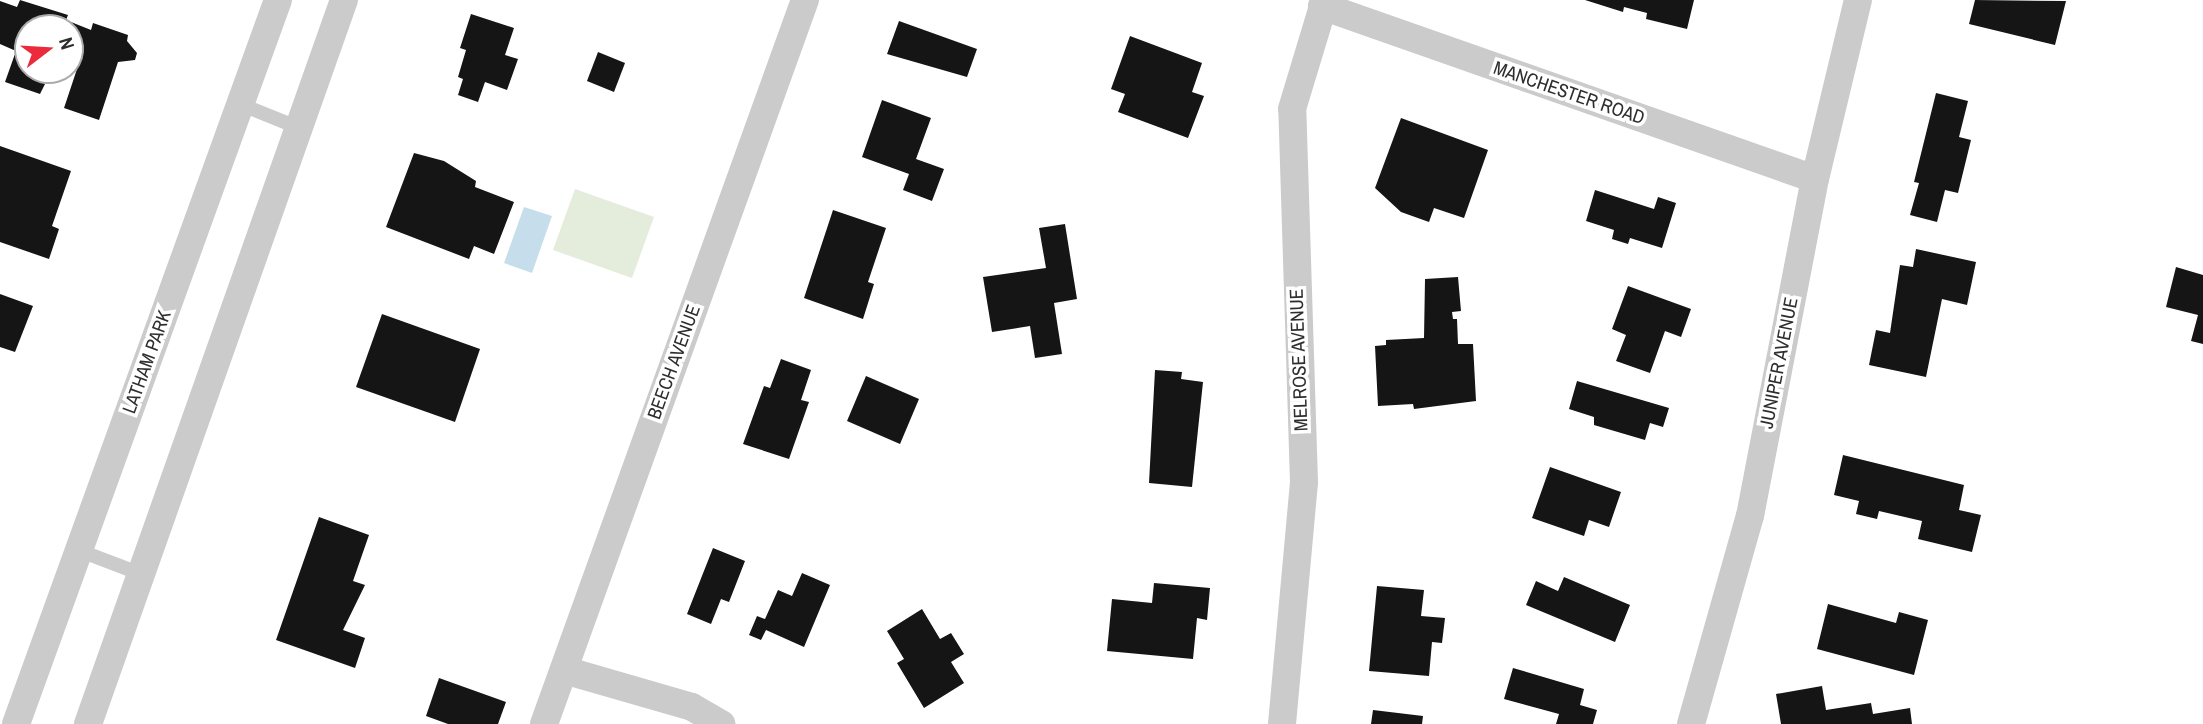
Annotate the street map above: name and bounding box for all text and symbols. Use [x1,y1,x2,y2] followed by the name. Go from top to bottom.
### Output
[14,14,84,84] north arrow
[53,34,81,53] text: N
[1490,56,1648,130] street label: MANCHESTER ROAD
[1285,288,1313,432] street label: MELROSE AVENUE
[1755,295,1803,431] street label: JUNIPER AVENUE
[643,301,705,423] street label: BEECH AVENUE
[118,308,176,416] street label: LATHAM PARK

